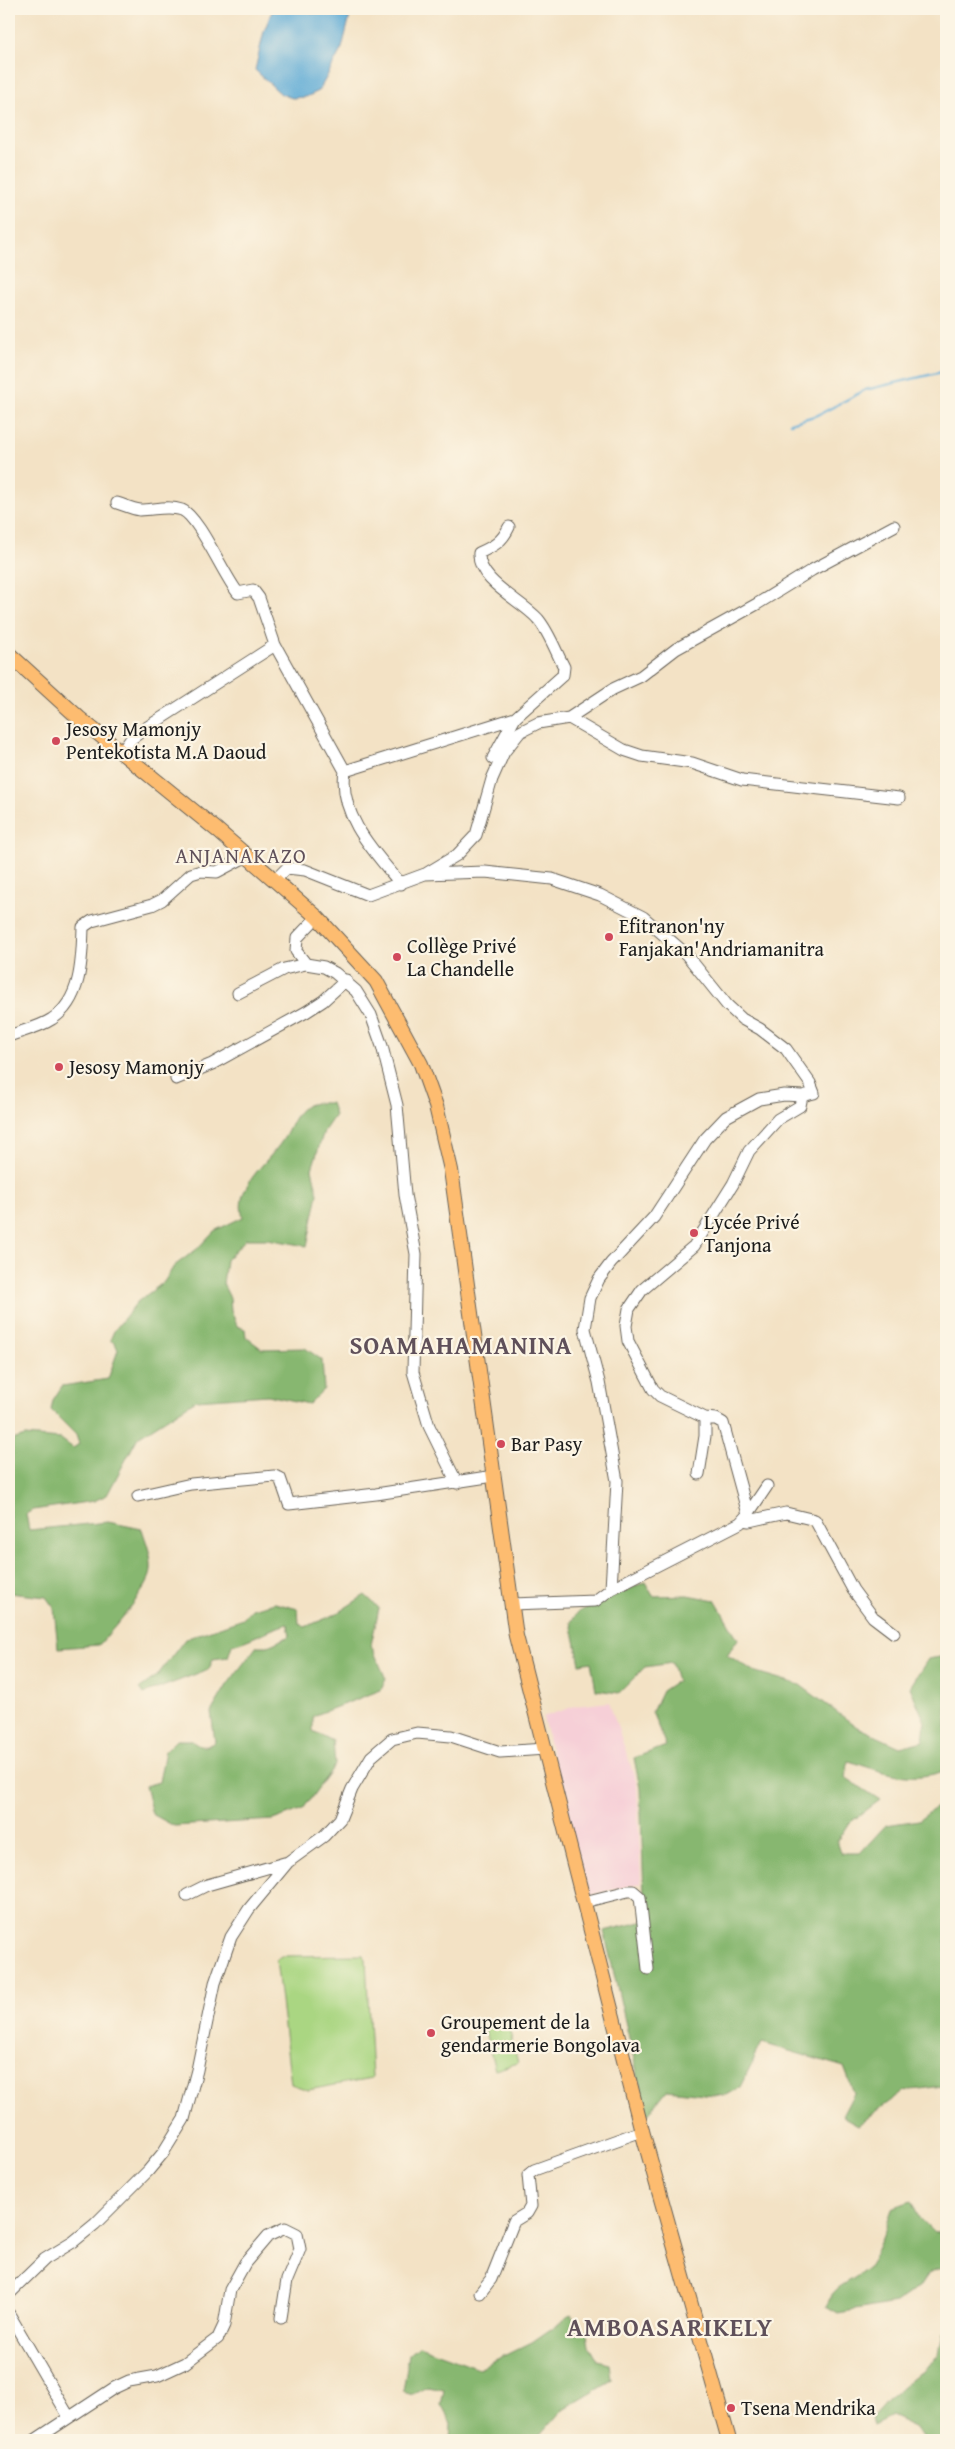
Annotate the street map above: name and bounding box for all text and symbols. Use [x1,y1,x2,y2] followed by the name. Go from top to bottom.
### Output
[63,714,267,766] place label: Jesosy Mamonjy Pentekotista M.A Daoud
[50,735,62,747] marker: Jesosy Mamonjy Pentekotista M.A Daoud
[175,840,307,871] district label: ANJANAKAZO
[619,911,825,963] place label: Efitranon'ny Fanjakan'Andriamanitra
[407,931,516,983] place label: Collège Privé La Chandelle
[603,931,615,943] marker: Efitranon'ny Fanjakan'Andriamanitra
[391,951,403,963] marker: Collège Privé La Chandelle
[66,1052,204,1081] place label: Jesosy Mamonjy
[53,1061,65,1073] marker: Jesosy Mamonjy
[704,1207,800,1259] place label: Lycée Privé Tanjona
[688,1227,700,1239] marker: Lycée Privé Tanjona
[349,1327,573,1363] district label: SOAMAHAMANINA
[511,1429,583,1458] place label: Bar Pasy
[495,1438,507,1450] marker: Bar Pasy
[441,2007,641,2059] place label: Groupement de la gendarmerie Bongolava
[425,2027,437,2039] marker: Groupement de la gendarmerie Bongolava
[567,2309,773,2345] district label: AMBOASARIKELY
[741,2393,876,2422] place label: Tsena Mendrika
[725,2402,737,2414] marker: Tsena Mendrika

